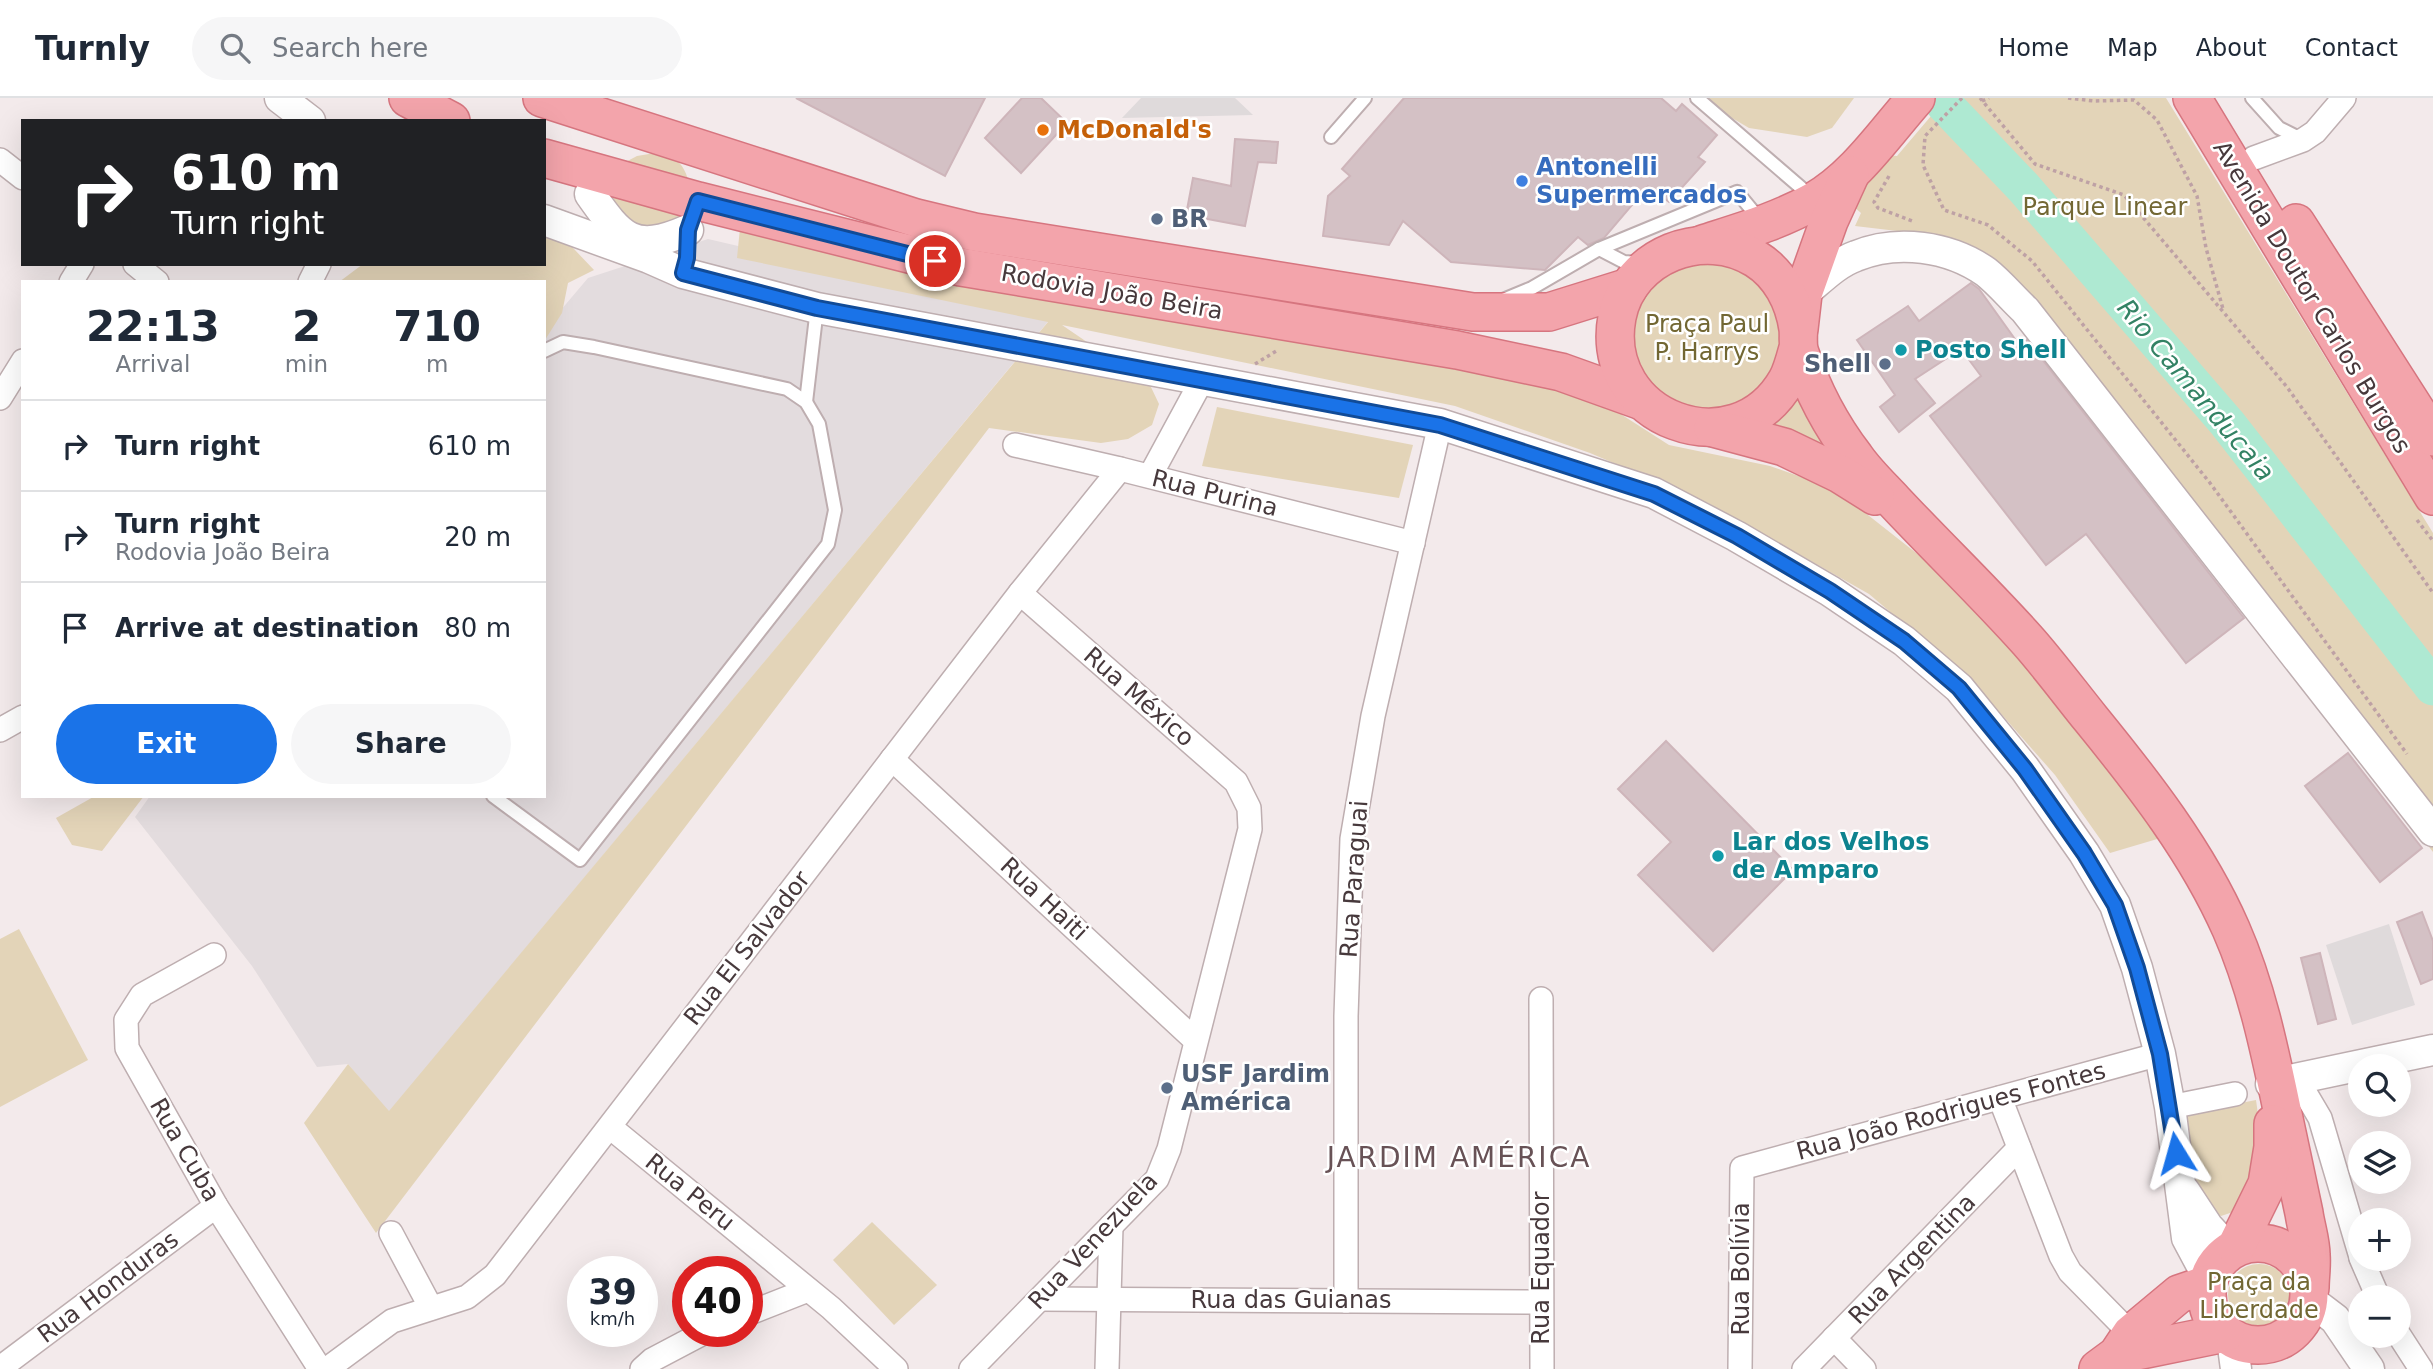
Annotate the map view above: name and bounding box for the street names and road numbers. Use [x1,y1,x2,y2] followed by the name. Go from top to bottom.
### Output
[2207,136,2417,458] street label: Avenida Doutor Carlos Burgos
[999,259,1225,325] street label: Rodovia João Beira
[1149,464,1281,522] street label: Rua Purina
[1078,642,1200,752] street label: Rua México
[1335,799,1373,959] street label: Rua Paraguai
[995,852,1093,946] street label: Rua Haiti
[678,865,816,1031] street label: Rua El Salvador
[1793,1056,2109,1166] street label: Rua João Rodrigues Fontes
[144,1093,226,1207] street label: Rua Cuba
[640,1148,740,1236] street label: Rua Peru
[1023,1167,1163,1315] street label: Rua Venezuela
[1843,1188,1981,1330] street label: Rua Argentina
[1527,1191,1555,1345] street label: Rua Equador
[1727,1202,1755,1336] street label: Rua Bolívia
[32,1225,184,1349] street label: Rua Honduras
[1191,1286,1391,1314] street label: Rua das Guianas

